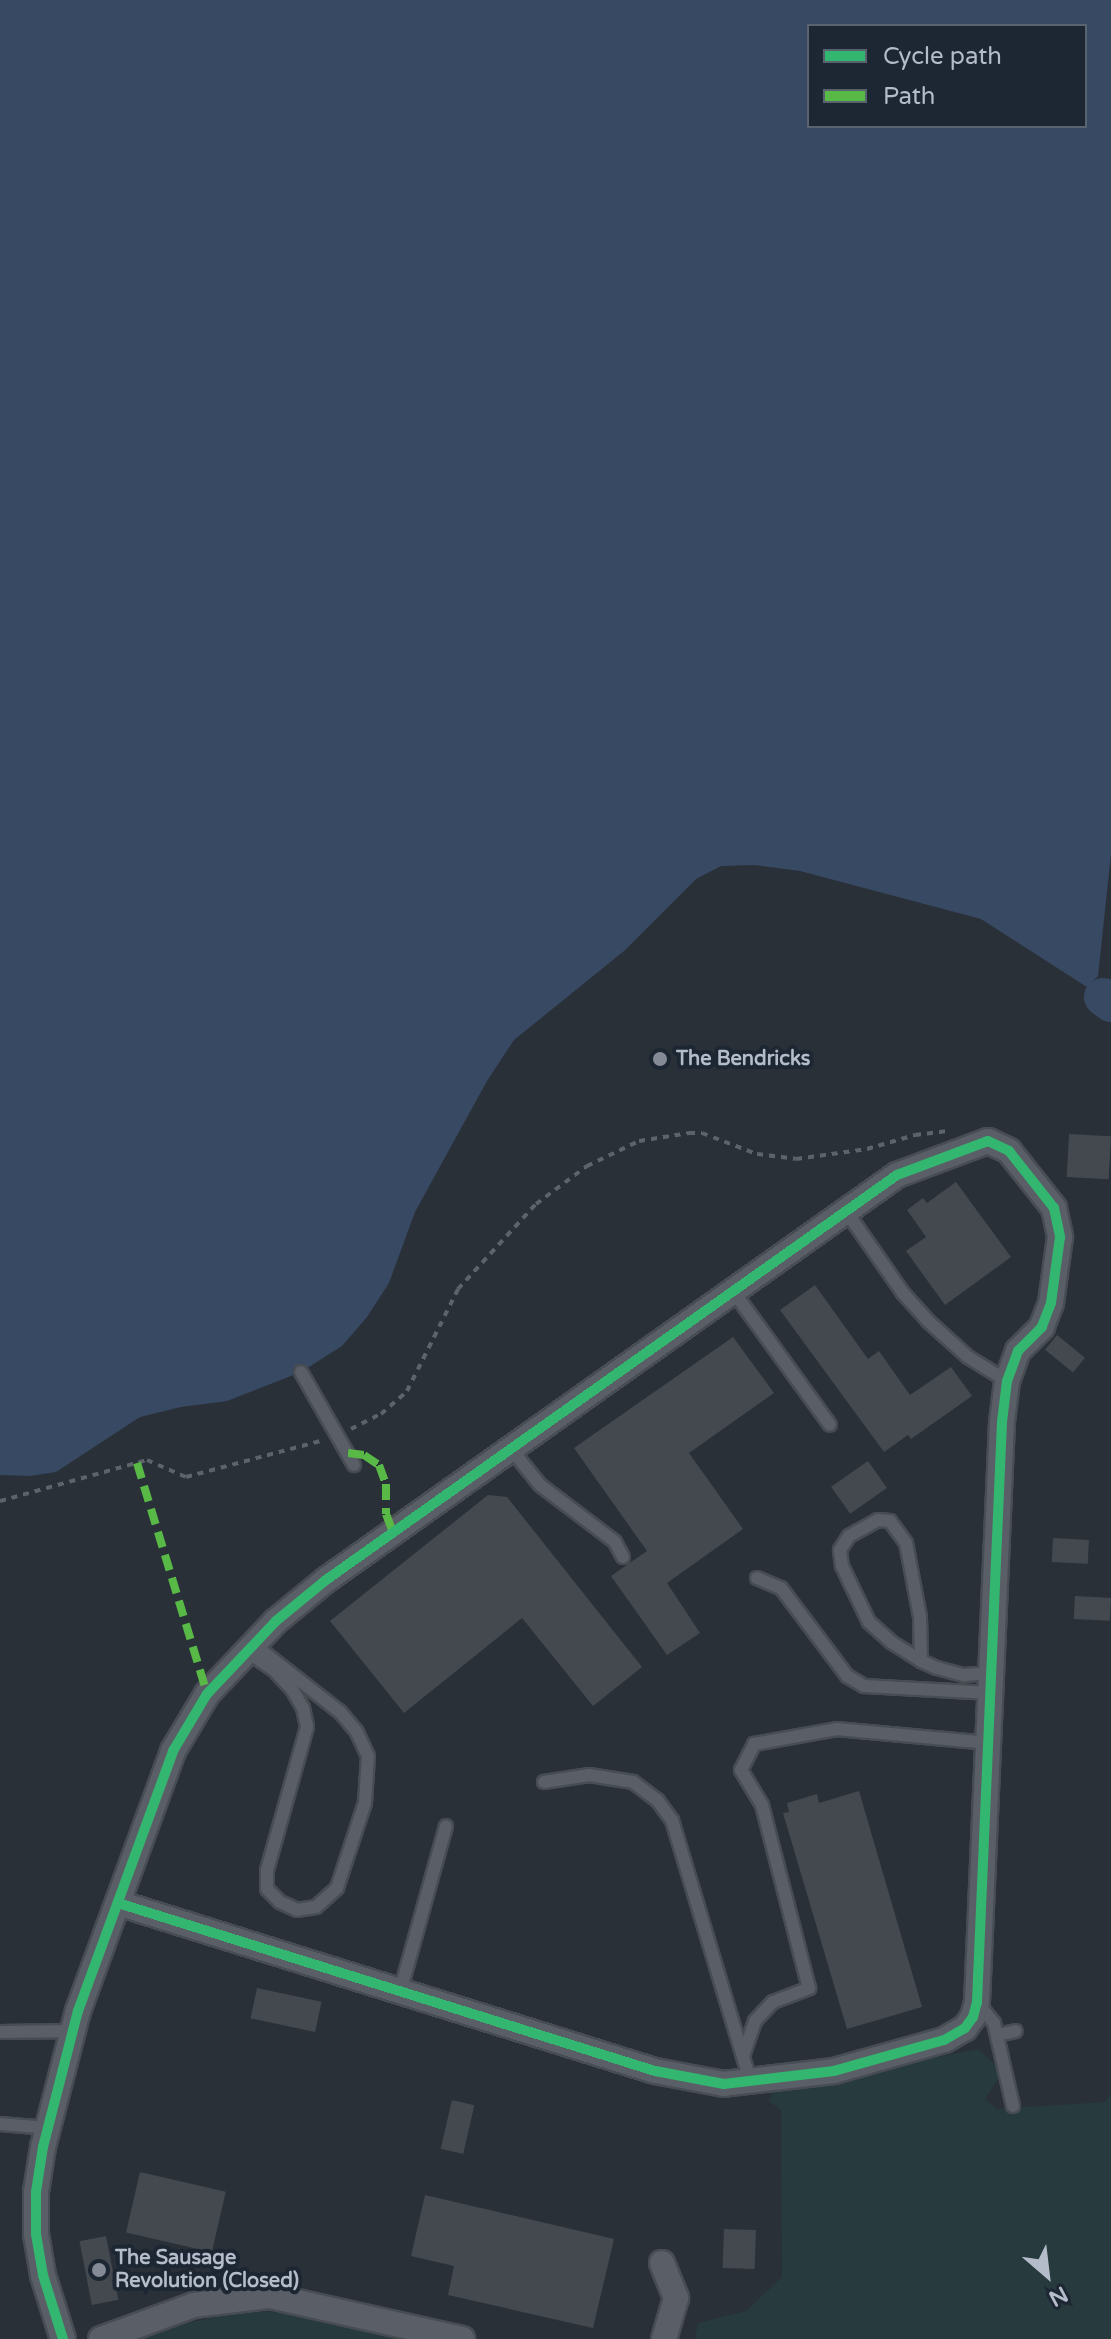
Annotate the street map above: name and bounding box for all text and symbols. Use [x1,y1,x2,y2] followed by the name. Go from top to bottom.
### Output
[807,24,1087,128] legend
[883,42,1002,71] text: Cycle path
[883,82,936,111] text: Path
[676,1047,810,1071] place label: The Bendricks
[651,1050,669,1068] marker: The Bendricks
[1007,2235,1087,2315] north arrow
[115,2246,299,2293] place label: The Sausage Revolution (Closed)
[90,2261,108,2279] marker: The Sausage Revolution (Closed)
[1044,2281,1072,2312] text: N

